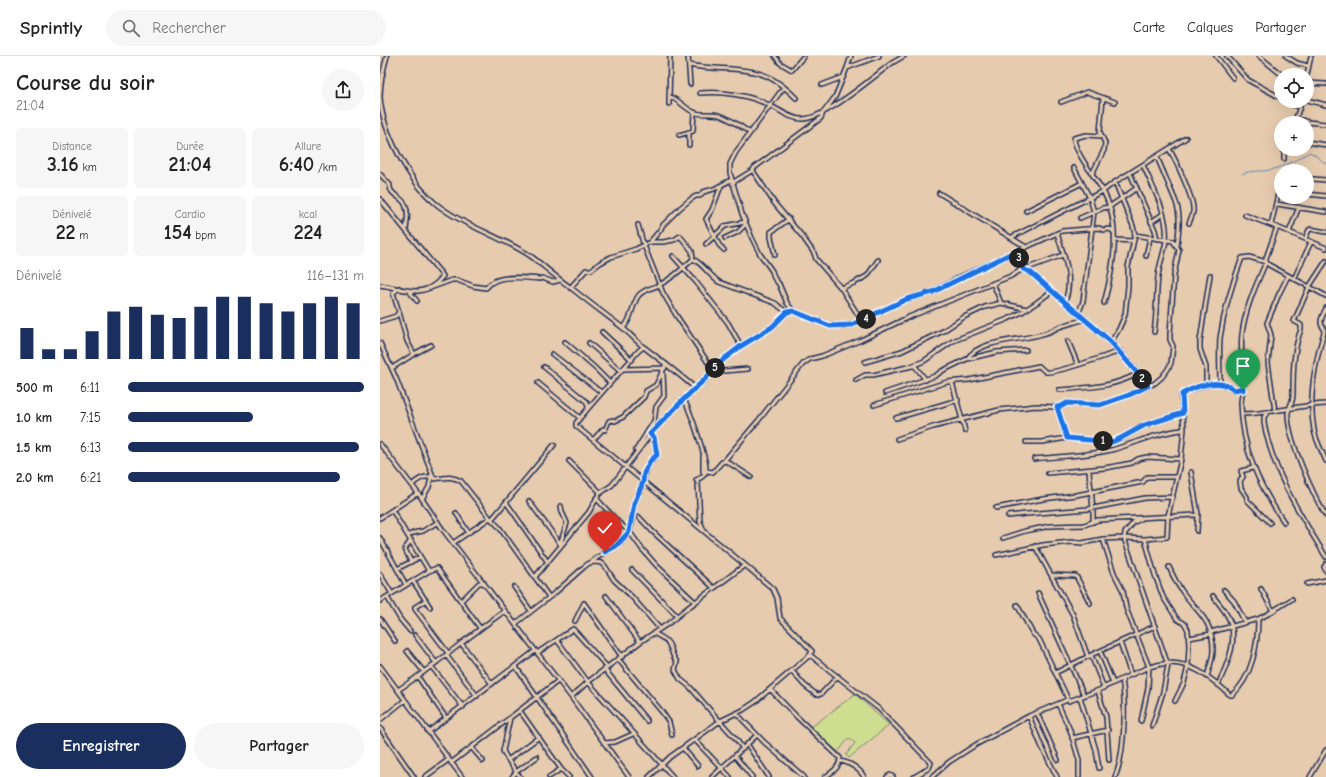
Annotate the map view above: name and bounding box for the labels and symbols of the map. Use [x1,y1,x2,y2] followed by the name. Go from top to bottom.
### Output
[1009,248,1029,268] pin: 3
[856,309,876,329] pin: 4
[1226,349,1260,390] pin
[705,358,725,378] pin: 5
[1132,369,1152,389] pin: 2
[1093,431,1113,451] pin: 1
[588,511,622,552] pin

